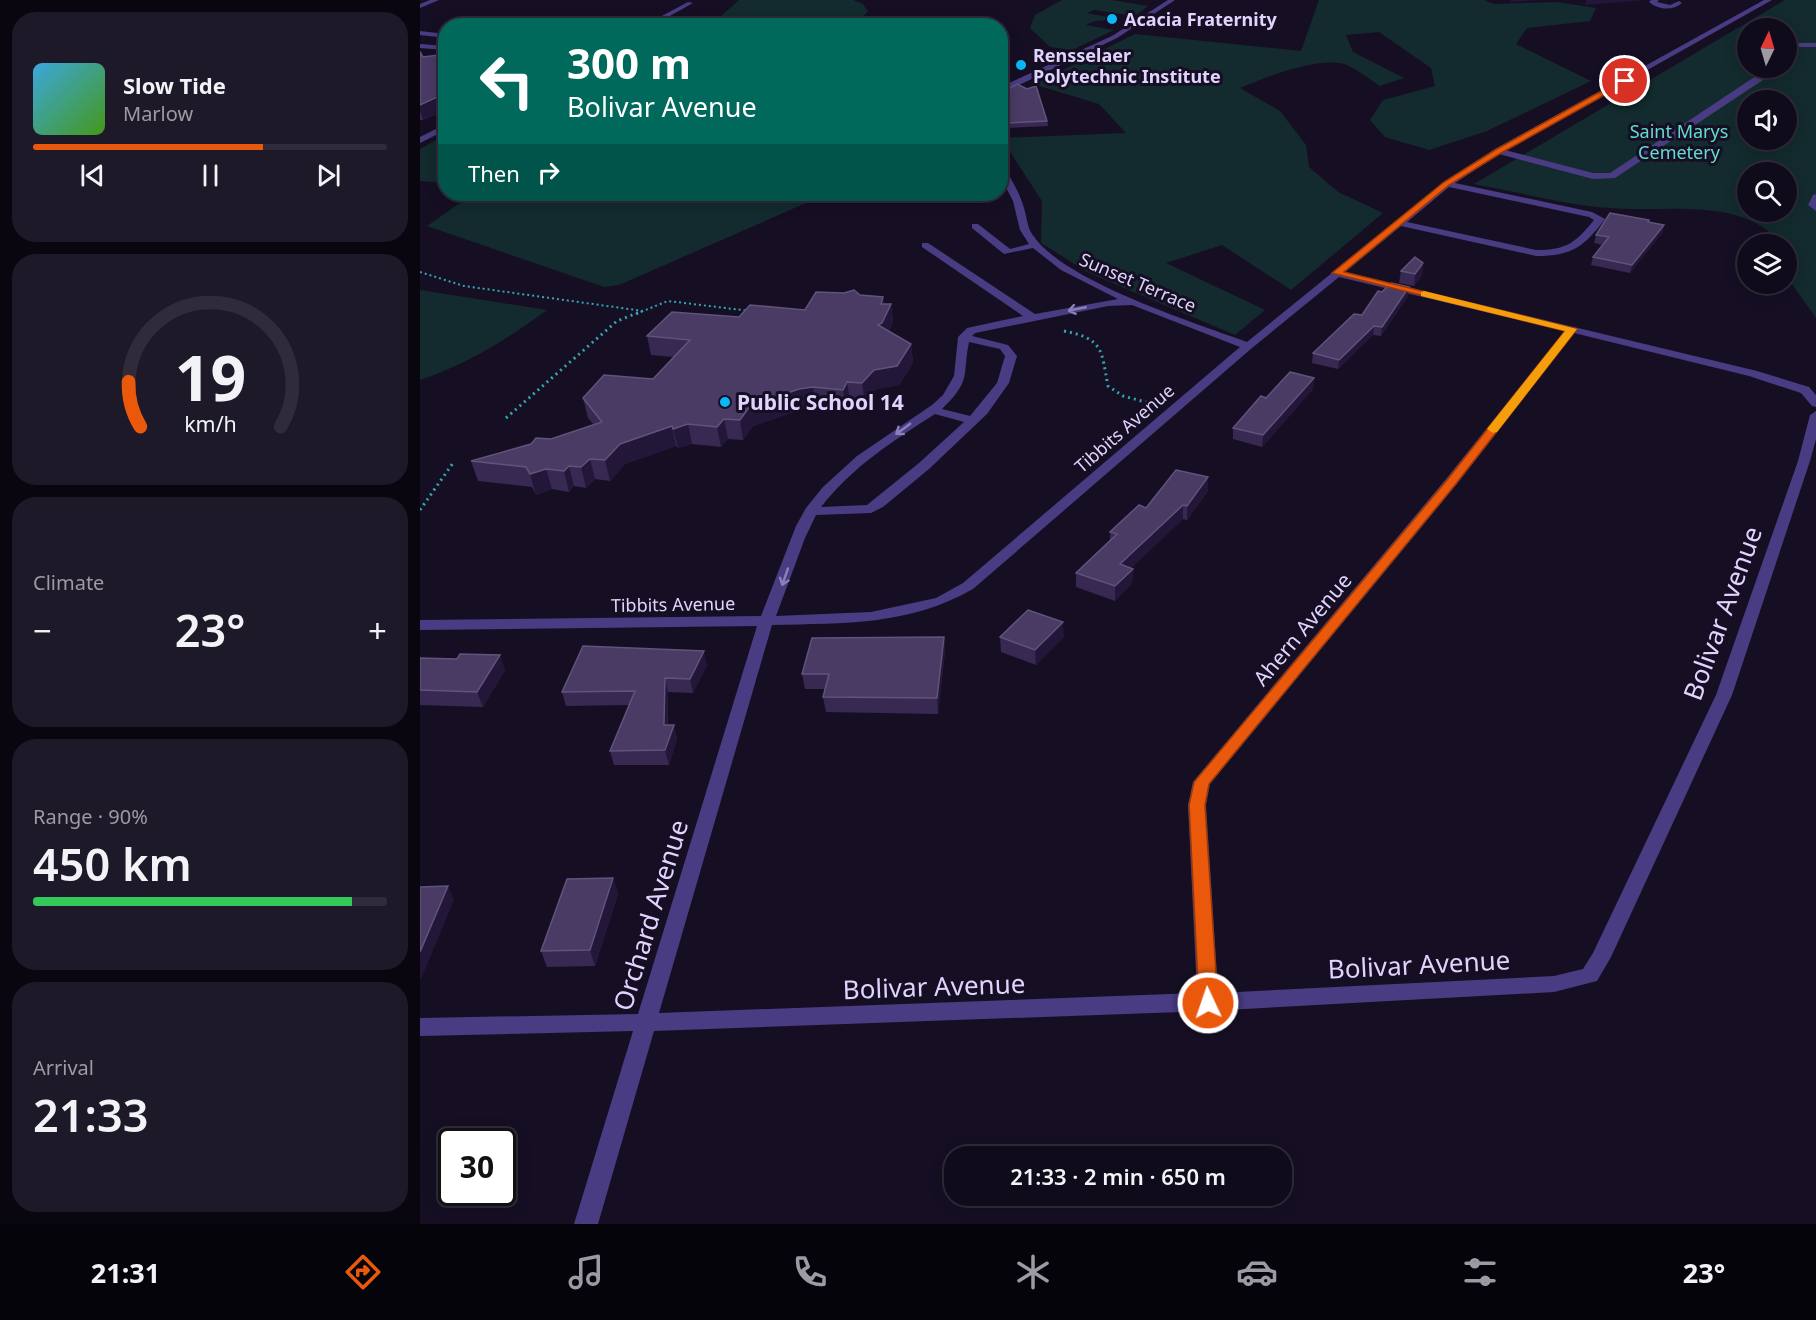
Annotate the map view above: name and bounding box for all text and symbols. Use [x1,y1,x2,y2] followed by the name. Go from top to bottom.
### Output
[1124,7,1278,31] place label: Acacia Fraternity
[1105,12,1119,26] marker: Acacia Fraternity
[1737,18,1797,78] north arrow
[1737,18,1797,294] map controls
[567,34,691,91] text: 300 m
[468,42,546,120] icon: left
[1033,43,1221,88] place label: Rensselaer Polytechnic Institute
[1599,55,1650,106] pin
[1014,58,1028,72] marker: Rensselaer Polytechnic Institute
[1608,64,1641,97] icon: arrive
[123,70,226,100] text: Slow Tide
[567,88,757,125] text: Bolivar Avenue
[1737,90,1797,150] button: sound
[123,100,193,127] text: Marlow
[1630,119,1728,164] park label: Saint Marys Cemetery
[532,156,565,189] icon: right
[468,158,520,188] text: Then
[76,159,109,192] icon: previous
[194,159,227,192] icon: pause
[312,159,345,192] icon: next
[1737,162,1797,222] button: search
[1737,234,1797,294] button: layers
[1076,247,1200,317] street label: Sunset Terrace
[1067,304,1087,315] one-way arrow
[174,334,246,419] text: 19
[1069,378,1179,478] street label: Tibbits Avenue
[737,388,904,416] place label: Public School 14
[718,395,732,409] marker: Public School 14
[184,409,236,438] text: km/h
[896,423,912,435] one-way arrow
[1674,521,1770,705] street label: Bolivar Avenue
[779,567,790,586] one-way arrow
[1247,567,1357,691] street label: Ahern Avenue
[33,569,104,596] text: Climate
[611,591,735,617] street label: Tibbits Avenue
[175,599,245,660] text: 23°
[33,608,52,653] text: −
[368,608,387,653] text: +
[33,803,148,830] text: Range · 90%
[604,815,696,1015] street label: Orchard Avenue
[33,833,192,894] text: 450 km
[1327,941,1511,987] street label: Bolivar Avenue
[842,965,1026,1007] street label: Bolivar Avenue
[1176,971,1240,1035] position arrow
[33,1054,94,1081] text: Arrival
[33,1084,148,1145] text: 21:33
[438,1128,516,1206] speed limit sign: 30
[1010,1161,1226,1191] text: 21:33 · 2 min · 650 m
[342,1251,384,1293] icon: directions
[565,1251,607,1293] icon: music
[789,1251,831,1293] icon: phone
[1012,1251,1054,1293] icon: climate
[1236,1251,1278,1293] icon: car
[1459,1251,1501,1293] icon: filters
[91,1254,160,1291] text: 21:31
[1683,1254,1725,1291] text: 23°

